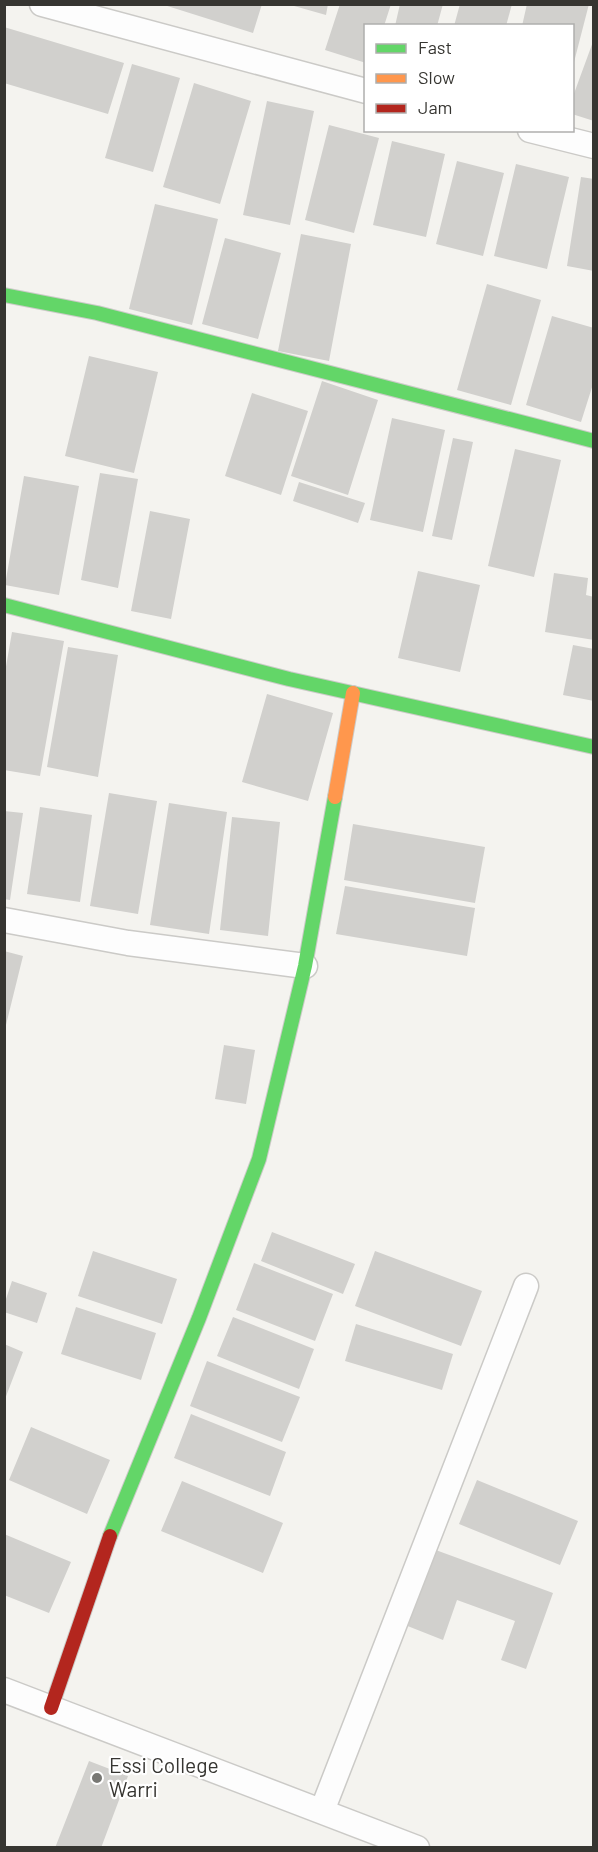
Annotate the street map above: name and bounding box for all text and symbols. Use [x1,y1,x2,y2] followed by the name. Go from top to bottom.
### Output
[364,24,574,132] legend
[418,36,452,58] text: Fast
[418,66,455,88] text: Slow
[418,96,452,118] text: Jam
[109,1752,219,1801] place label: Essi College Warri
[90,1771,104,1785] marker: Essi College Warri

